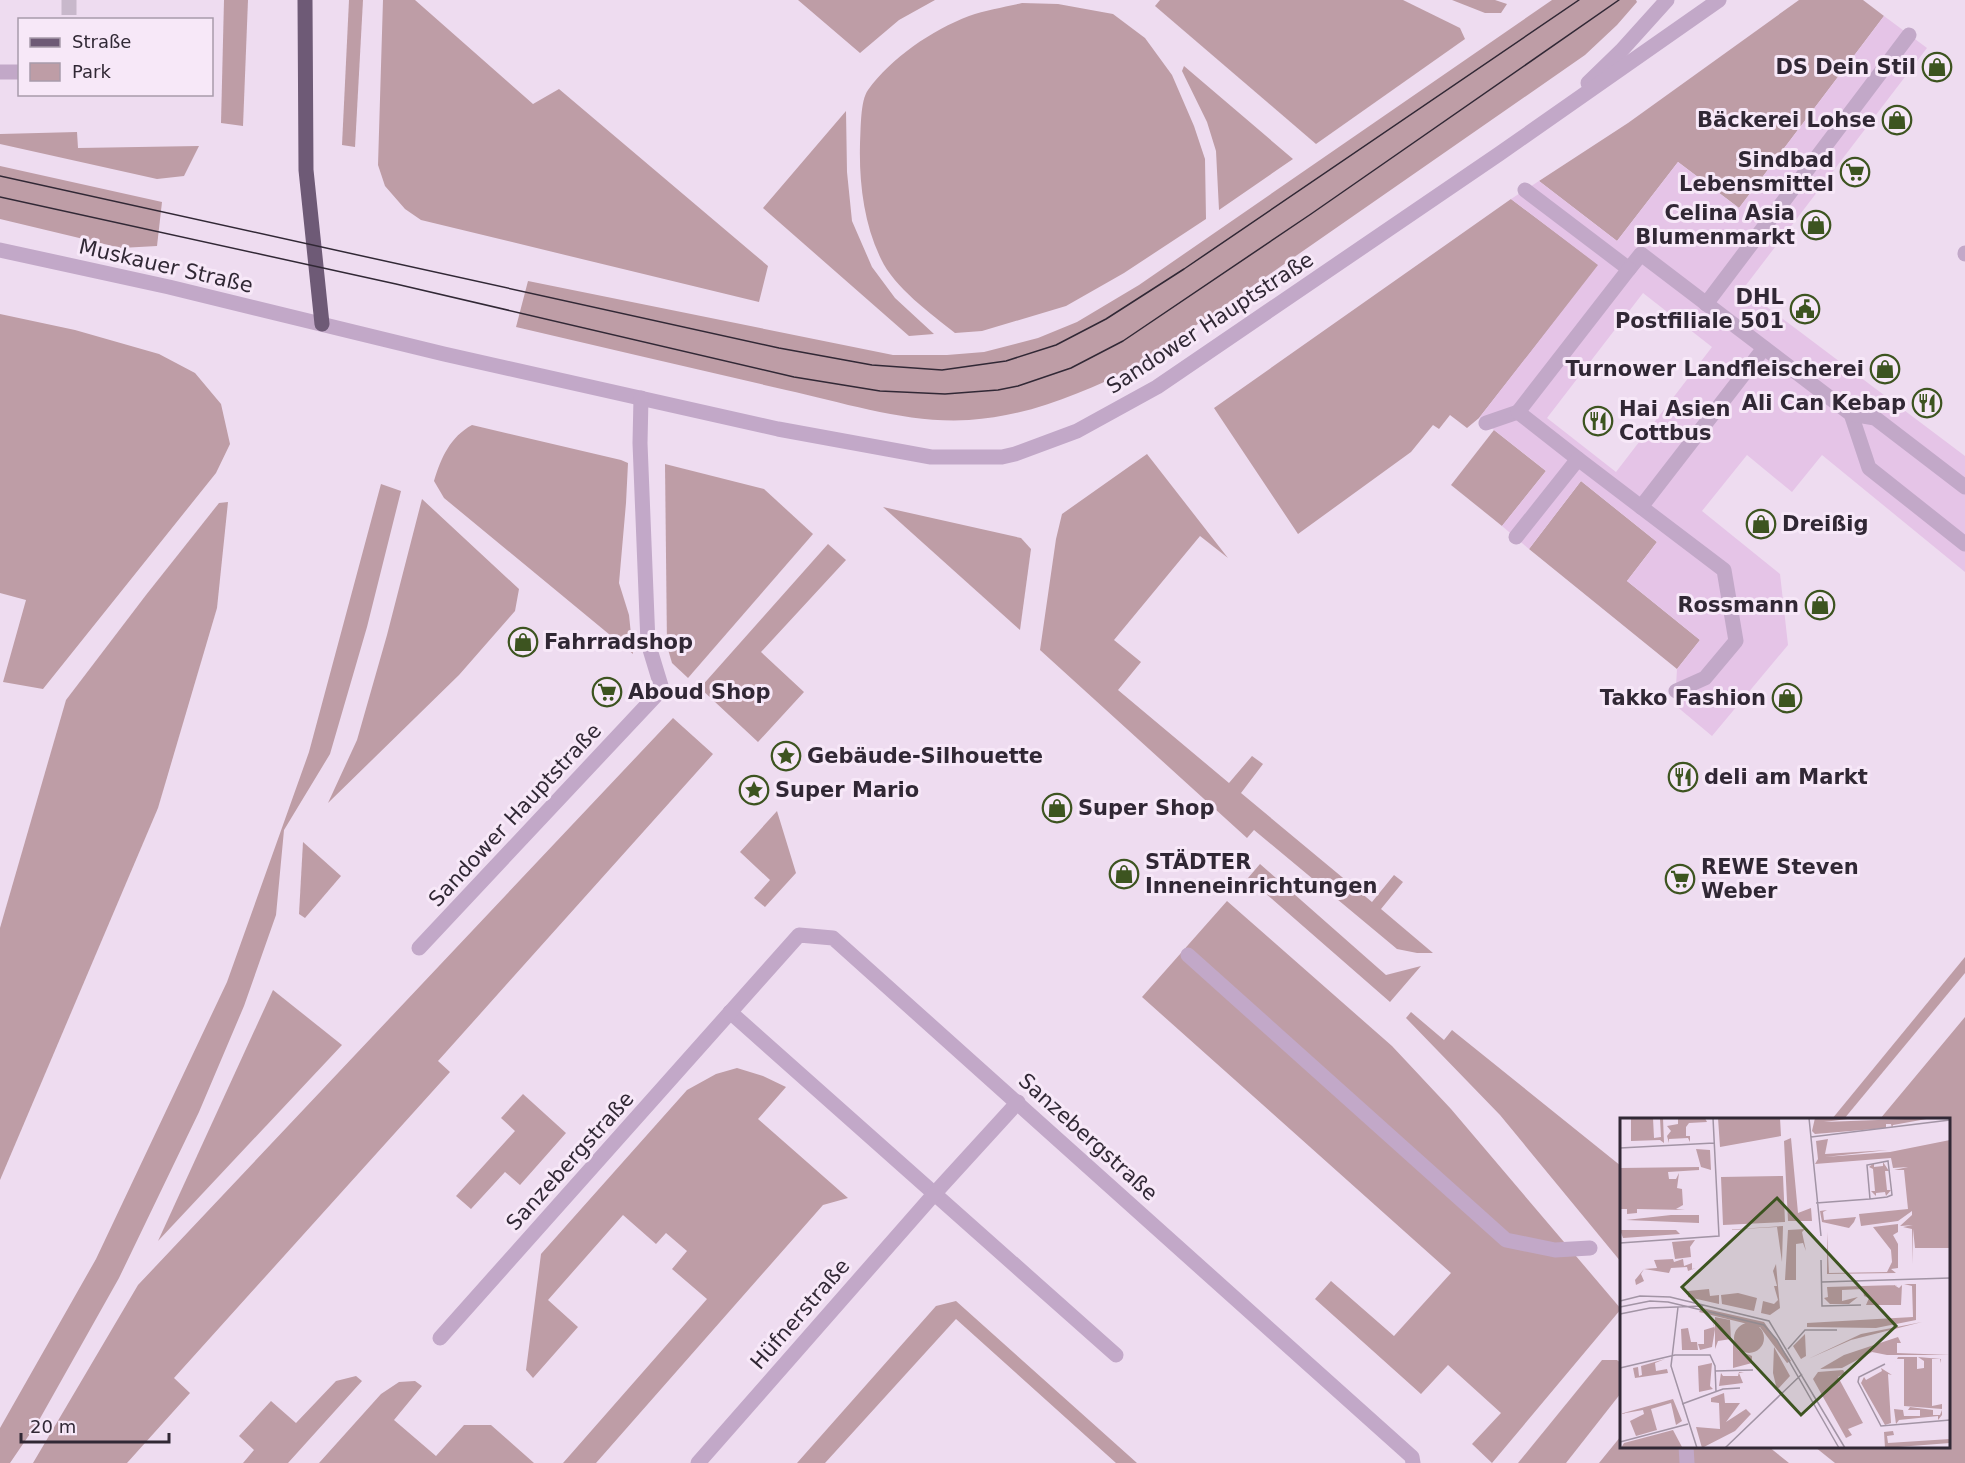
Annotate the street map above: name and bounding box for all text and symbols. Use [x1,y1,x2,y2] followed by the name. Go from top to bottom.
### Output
[18,18,213,96] legend
[72,31,131,52] text: Straße
[1921,51,1953,83] shop icon: DS Dein Stil
[1775,55,1916,79] place label: DS Dein Stil
[72,61,111,82] text: Park
[1881,104,1913,136] shop icon: Bäckerei Lohse
[1697,108,1876,132] place label: Bäckerei Lohse
[1679,148,1834,196] place label: Sindbad Lebensmittel
[1839,156,1871,188] supermarket icon: Sindbad Lebensmittel
[1635,201,1795,249] place label: Celina Asia Blumenmarkt
[1800,209,1832,241] shop icon: Celina Asia Blumenmarkt
[77,234,255,298] street label: Muskauer Straße
[1102,247,1318,399] street label: Sandower Hauptstraße
[1615,285,1784,333] place label: DHL Postfiliale 501
[1789,293,1821,325] public building icon: DHL Postfiliale 501
[1869,353,1901,385] shop icon: Turnower Landfleischerei
[1566,357,1864,381] place label: Turnower Landfleischerei
[1911,387,1943,419] restaurant icon: Ali Can Kebap
[1742,391,1906,415] place label: Ali Can Kebap
[1619,397,1730,445] place label: Hai Asien Cottbus
[1582,405,1614,437] restaurant icon: Hai Asien Cottbus
[1745,508,1777,540] shop icon: Dreißig
[1782,512,1869,536] place label: Dreißig
[1804,589,1836,621] shop icon: Rossmann
[1677,593,1799,617] place label: Rossmann
[507,626,539,658] shop icon: Fahrradshop
[544,630,693,654] place label: Fahrradshop
[591,676,623,708] supermarket icon: Aboud Shop
[628,680,771,704] place label: Aboud Shop
[1771,682,1803,714] shop icon: Takko Fashion
[1600,686,1766,710] place label: Takko Fashion
[424,719,606,911] street label: Sandower Hauptstraße
[770,740,802,772] place icon: Gebäude-Silhouette
[807,744,1043,768] place label: Gebäude-Silhouette
[1667,761,1699,793] restaurant icon: deli am Markt
[1704,765,1868,789] place label: deli am Markt
[738,774,770,806] place icon: Super Mario
[775,778,919,802] place label: Super Mario
[1041,792,1073,824] shop icon: Super Shop
[1078,796,1215,820] place label: Super Shop
[1145,849,1377,898] place label: STÄDTER Inneneinrichtungen
[1701,855,1859,903] place label: REWE Steven Weber
[1108,858,1140,890] shop icon: STÄDTER Inneneinrichtungen
[1664,863,1696,895] supermarket icon: REWE Steven Weber
[1014,1068,1162,1206] street label: Sanzebergstraße
[501,1087,639,1235] street label: Sanzebergstraße
[1620,1118,1950,1448] inset map
[746,1254,854,1374] street label: Hüfnerstraße
[21,1406,170,1444] scale bar
[30,1416,76,1437] text: 20 m

